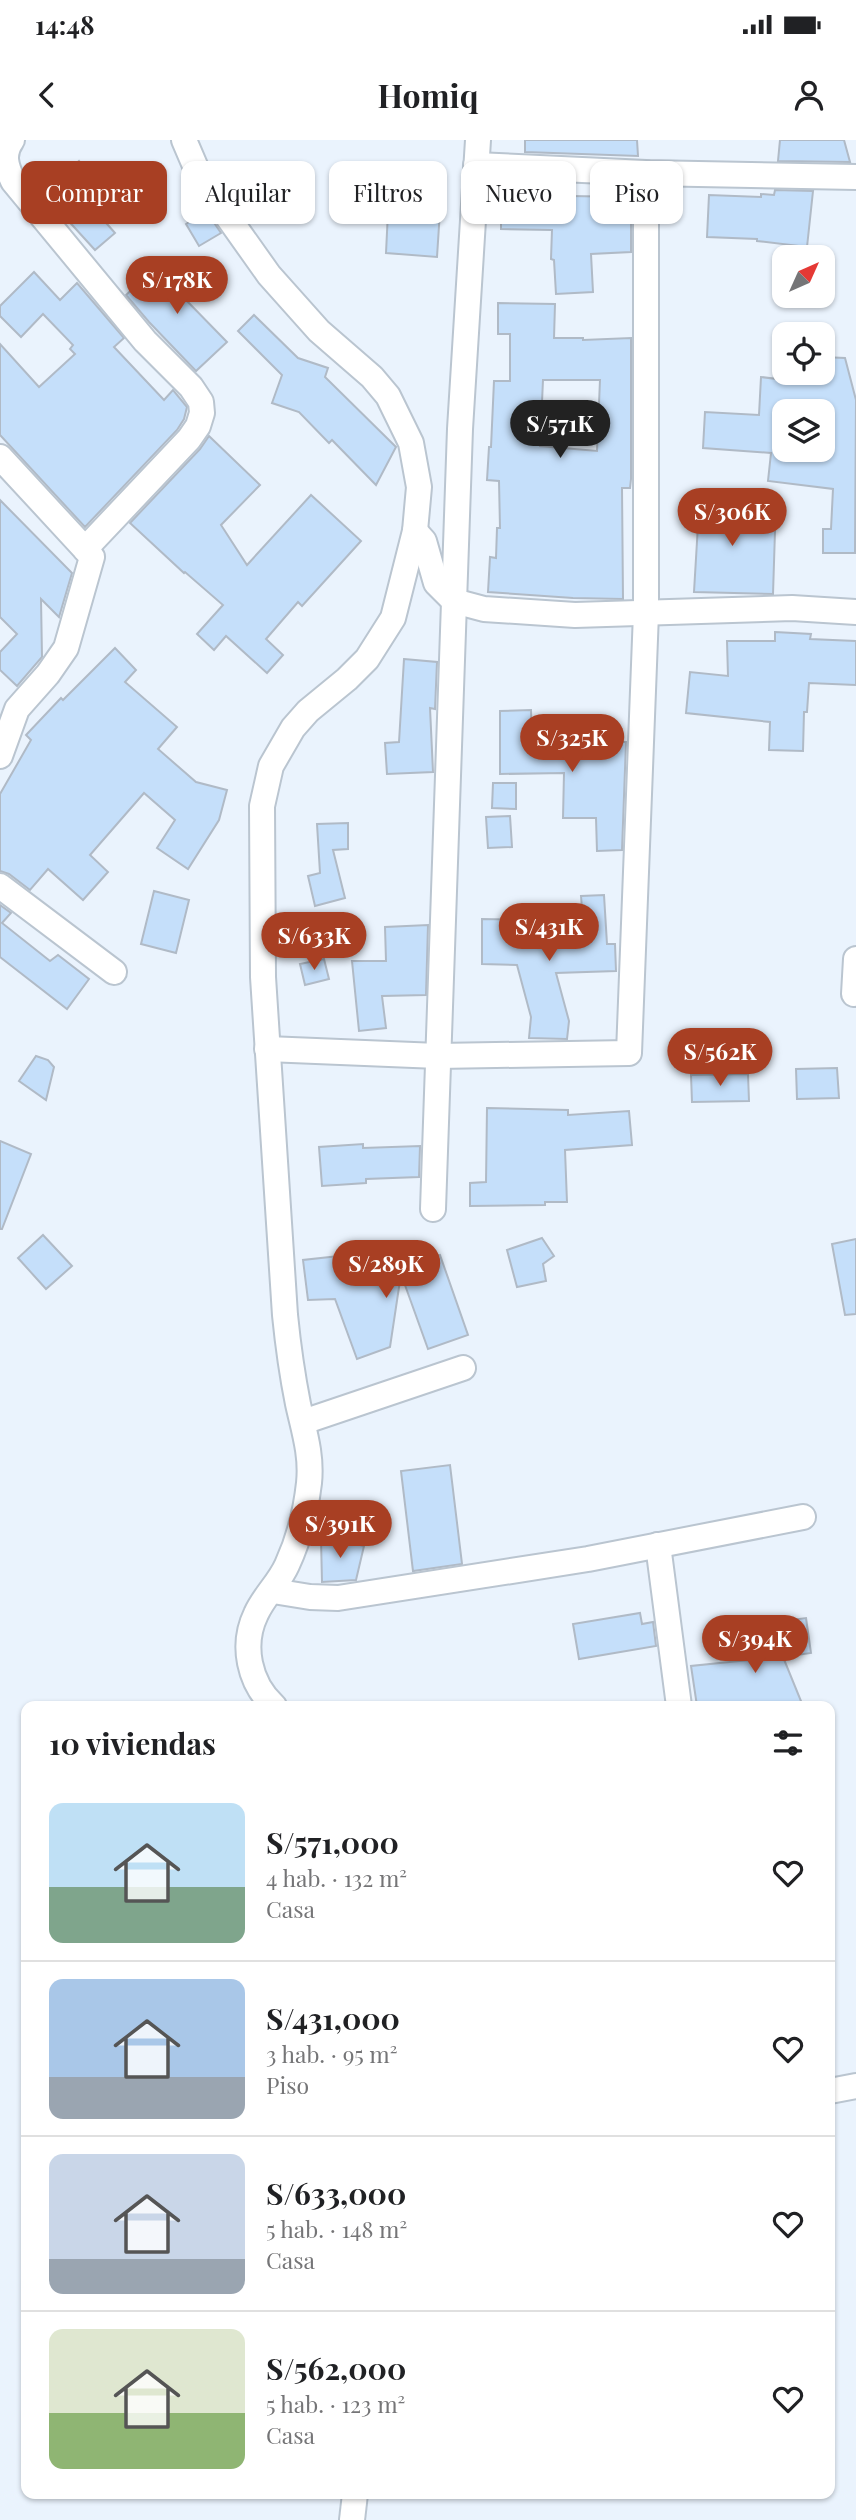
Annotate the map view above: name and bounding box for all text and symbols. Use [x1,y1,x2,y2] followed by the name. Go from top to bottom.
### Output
[35,7,95,42] text: 14:48
[378,73,478,116] text: Homiq
[28,76,66,114] icon: back
[790,76,828,114] icon: person
[21,161,167,224] chip: Comprar
[181,161,315,224] chip: Alquilar
[329,161,447,224] chip: Filtros
[461,161,576,224] chip: Nuevo
[590,161,683,224] chip: Piso
[772,245,835,308] north arrow
[772,245,835,462] map controls
[120,256,234,316] pin: S/178K
[142,263,212,294] text: S/178K
[772,322,835,385] button: locate
[772,399,835,462] button: layers
[503,400,617,460] pin: S/571K
[526,407,594,438] text: S/571K
[675,488,789,548] pin: S/306K
[694,495,770,526] text: S/306K
[515,714,629,774] pin: S/325K
[536,721,608,752] text: S/325K
[492,904,606,963] pin: S/431K
[515,910,583,941] text: S/431K
[257,912,371,972] pin: S/633K
[277,919,351,950] text: S/633K
[663,1028,777,1088] pin: S/562K
[683,1035,757,1066] text: S/562K
[329,1240,443,1300] pin: S/289K
[348,1247,424,1278] text: S/289K
[283,1500,397,1560] pin: S/391K
[305,1507,375,1538] text: S/391K
[698,1616,812,1675] pin: S/394K
[718,1622,792,1653] text: S/394K
[49,1723,216,1763] text: 10 viviendas
[769,1724,807,1762] icon: filters
[266,1822,399,1862] text: S/571,000
[105,1831,189,1915] icon: home
[769,1854,807,1892] icon: heart
[266,1862,407,1893] text: 4 hab. · 132 m²
[266,1893,315,1924] text: Casa
[266,1998,400,2038] text: S/431,000
[105,2007,189,2091] icon: home
[769,2030,807,2068] icon: heart
[266,2038,398,2069] text: 3 hab. · 95 m²
[266,2069,309,2100] text: Piso
[266,2173,406,2213] text: S/633,000
[105,2182,189,2266] icon: home
[769,2205,807,2243] icon: heart
[266,2213,407,2244] text: 5 hab. · 148 m²
[266,2244,315,2275] text: Casa
[266,2348,406,2388] text: S/562,000
[105,2357,189,2441] icon: home
[769,2380,807,2418] icon: heart
[266,2388,405,2419] text: 5 hab. · 123 m²
[266,2419,315,2450] text: Casa

